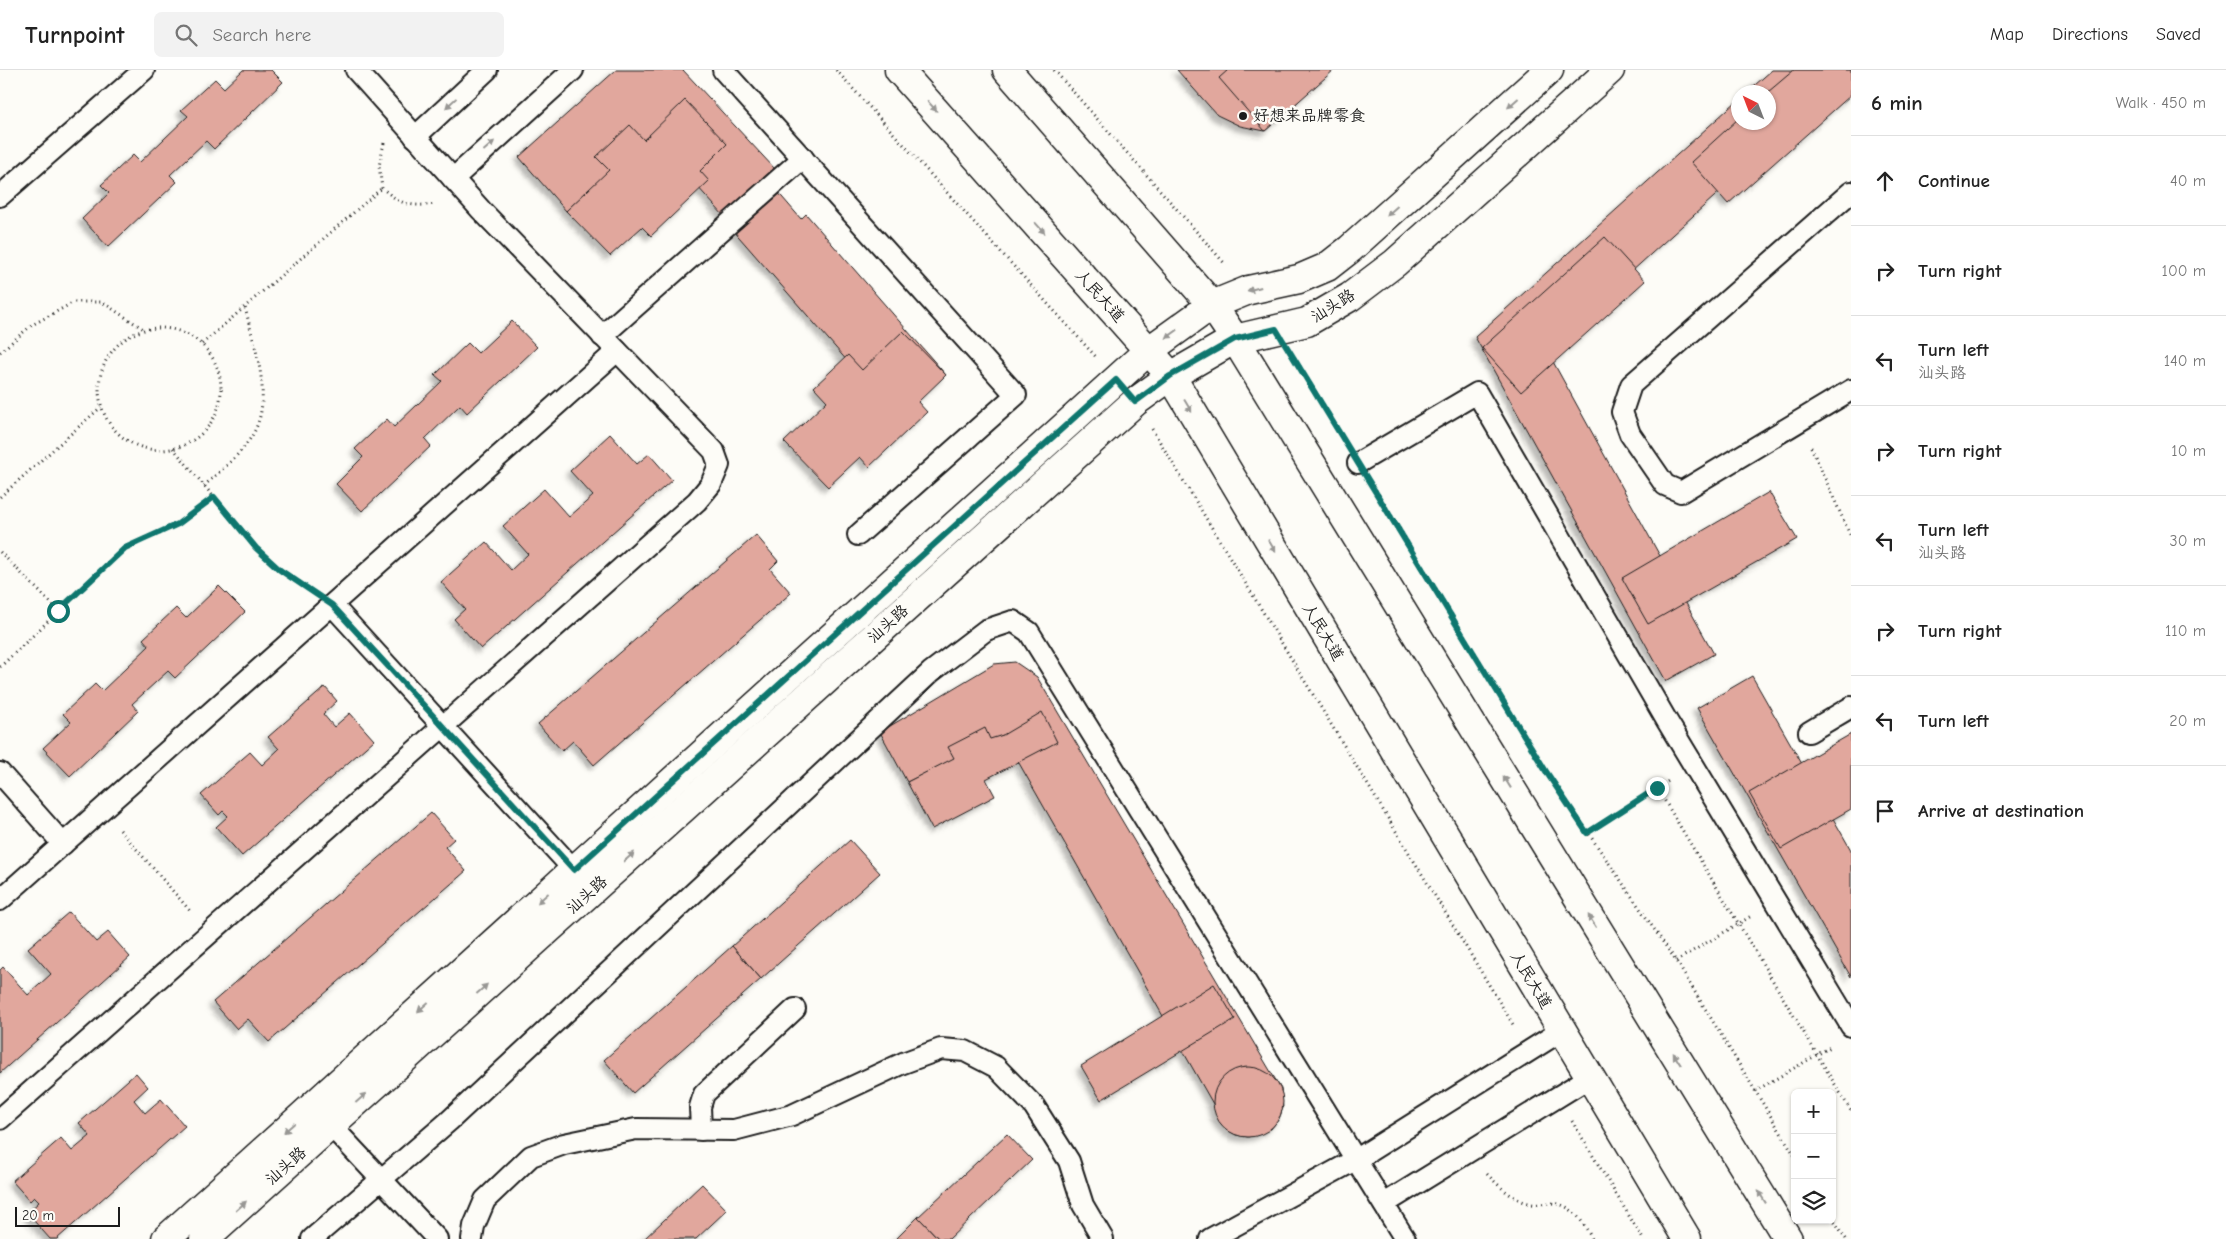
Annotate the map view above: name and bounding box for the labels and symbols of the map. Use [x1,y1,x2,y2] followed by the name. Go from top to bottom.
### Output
[1731,85,1776,130] north arrow
[446,97,458,109] one-way arrow
[1506,97,1519,108] one-way arrow
[926,100,938,112] one-way arrow
[1253,107,1365,125] place label: 好想来品牌零食
[1237,110,1249,122] marker: 好想来品牌零食
[483,140,495,152] one-way arrow
[1386,205,1398,217] one-way arrow
[1034,222,1045,235] one-way arrow
[1072,266,1128,326] street label: 人民大道
[1246,286,1261,294] one-way arrow
[1308,286,1358,326] street label: 汕头路
[1165,329,1179,339] one-way arrow
[1184,400,1193,413] one-way arrow
[1267,539,1276,552] one-way arrow
[47,600,70,623] route start
[1299,600,1347,664] street label: 人民大道
[864,601,912,647] street label: 汕头路
[1503,776,1512,789] one-way arrow
[1646,777,1669,800] route end
[623,851,635,863] one-way arrow
[563,872,611,918] street label: 汕头路
[537,892,550,903] one-way arrow
[1588,914,1597,927] one-way arrow
[1507,948,1555,1012] street label: 人民大道
[476,983,488,995] one-way arrow
[417,1001,429,1013] one-way arrow
[1673,1052,1682,1066] one-way arrow
[355,1092,367,1104] one-way arrow
[283,1122,296,1133] one-way arrow
[262,1143,310,1189] street label: 汕头路
[1758,1191,1767,1204] one-way arrow
[234,1201,247,1212] one-way arrow
[15,1204,120,1227] scale bar

